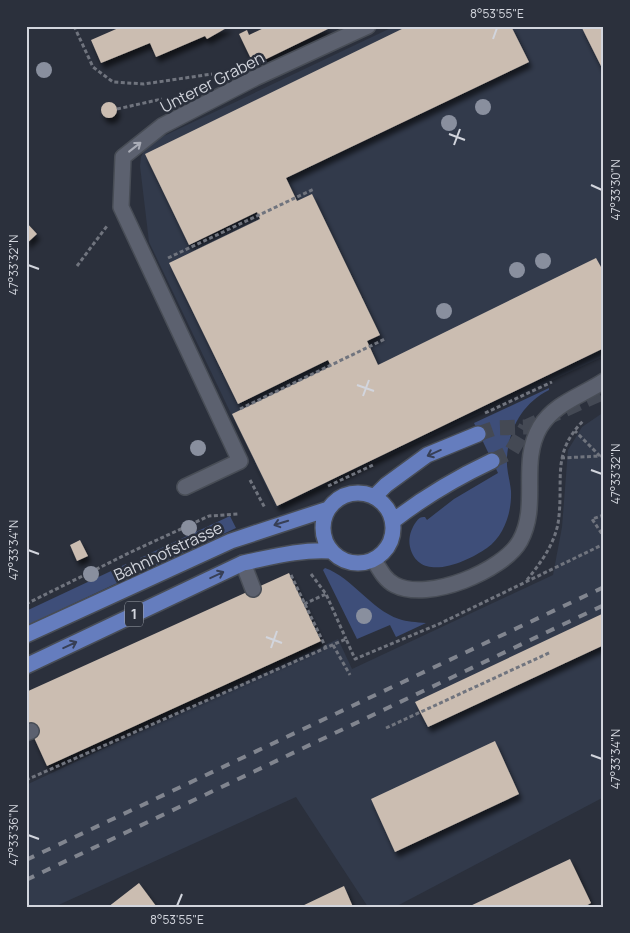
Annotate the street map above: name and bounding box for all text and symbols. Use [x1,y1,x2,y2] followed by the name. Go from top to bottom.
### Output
[470,5,524,22] text: 8°53'55"E
[156,46,268,118] street label: Unterer Graben
[129,142,142,153] one-way arrow
[607,159,624,221] text: 47°33'30"N
[5,235,22,295] text: 47°33'32"N
[607,444,624,504] text: 47°33'32"N
[426,448,441,458] one-way arrow
[110,516,226,586] street label: Bahnhofstrasse
[273,519,289,529] one-way arrow
[5,520,22,580] text: 47°33'34"N
[209,570,224,580] one-way arrow
[125,602,143,626] road number: 1
[62,639,77,649] one-way arrow
[607,729,624,789] text: 47°33'34"N
[5,804,22,866] text: 47°33'36"N
[150,911,204,928] text: 8°53'55"E

